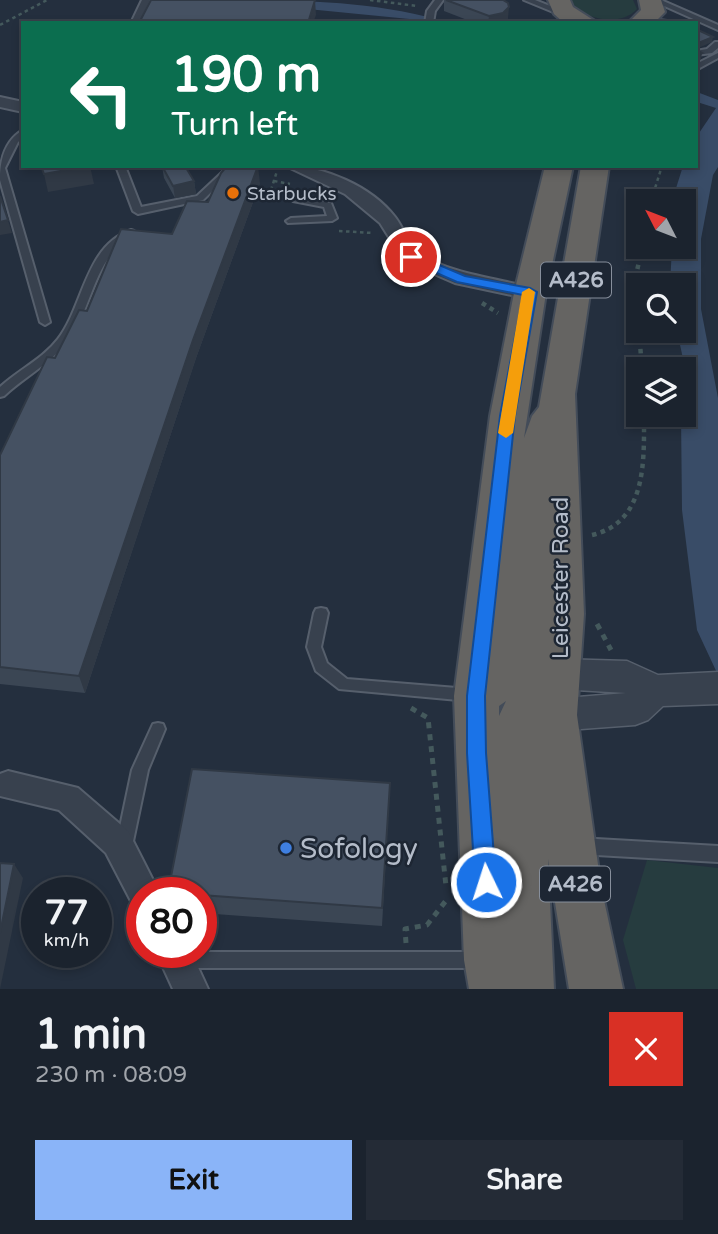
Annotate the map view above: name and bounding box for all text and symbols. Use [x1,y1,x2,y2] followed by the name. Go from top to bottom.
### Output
[171,46,321,105] text: 190 m
[56,49,147,140] icon: left
[171,106,298,144] text: Turn left
[247,183,337,205] place label: Starbucks
[225,185,241,201] marker: Starbucks
[626,189,696,259] north arrow
[626,189,696,427] map controls
[381,227,441,287] pin
[392,238,430,276] icon: arrive
[541,262,611,298] road number: A426
[626,273,696,343] button: search
[626,357,696,427] button: layers
[547,497,575,659] street label: Leicester Road
[300,832,418,866] place label: Sofology
[278,840,294,856] marker: Sofology
[449,845,523,919] position arrow
[540,866,610,902] road number: A426
[126,877,217,968] speed limit sign: 80
[45,892,88,934] text: 77
[44,929,89,951] text: km/h
[35,1009,147,1060] text: 1 min
[609,1012,683,1086] button: close
[35,1061,187,1089] text: 230 m · 08:09
[35,1140,352,1220] button: Exit
[366,1140,683,1220] button: Share

